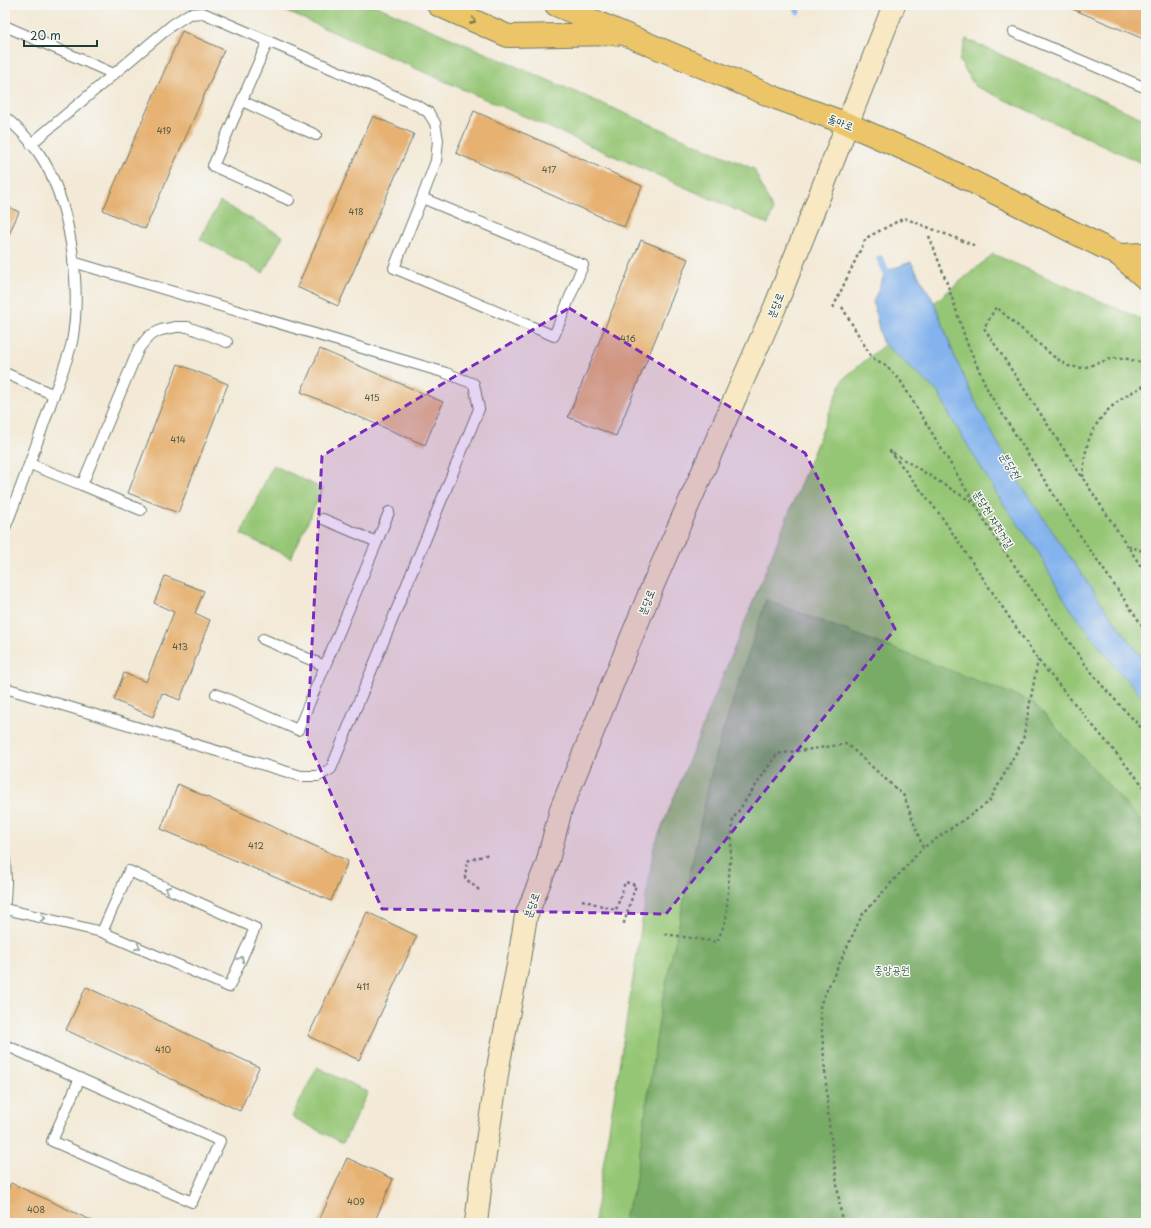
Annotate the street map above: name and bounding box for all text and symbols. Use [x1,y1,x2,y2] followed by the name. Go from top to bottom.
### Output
[470,16,477,24] one-way arrow
[24,22,97,48] scale bar
[30,26,61,44] text: 20 m
[826,109,857,135] street label: 돌마로
[157,123,171,137] house number: 419
[542,162,556,176] house number: 417
[348,204,364,218] house number: 418
[762,289,788,321] street label: 분당로
[620,331,636,345] house number: 416
[364,390,380,404] house number: 415
[170,432,186,446] house number: 414
[996,448,1027,483] water label: 분당천
[969,487,1019,551] street label: 분당천 자전거길
[633,586,659,617] street label: 분당로
[172,639,188,653] house number: 413
[248,838,264,852] house number: 412
[164,886,172,894] one-way arrow
[518,889,544,920] street label: 분당로
[39,913,46,922] one-way arrow
[134,942,141,950] one-way arrow
[237,956,245,963] one-way arrow
[874,961,910,978] park label: 중앙공원
[357,979,369,993] house number: 411
[155,1042,171,1056] house number: 410
[347,1194,365,1208] house number: 409
[27,1202,45,1216] house number: 408

